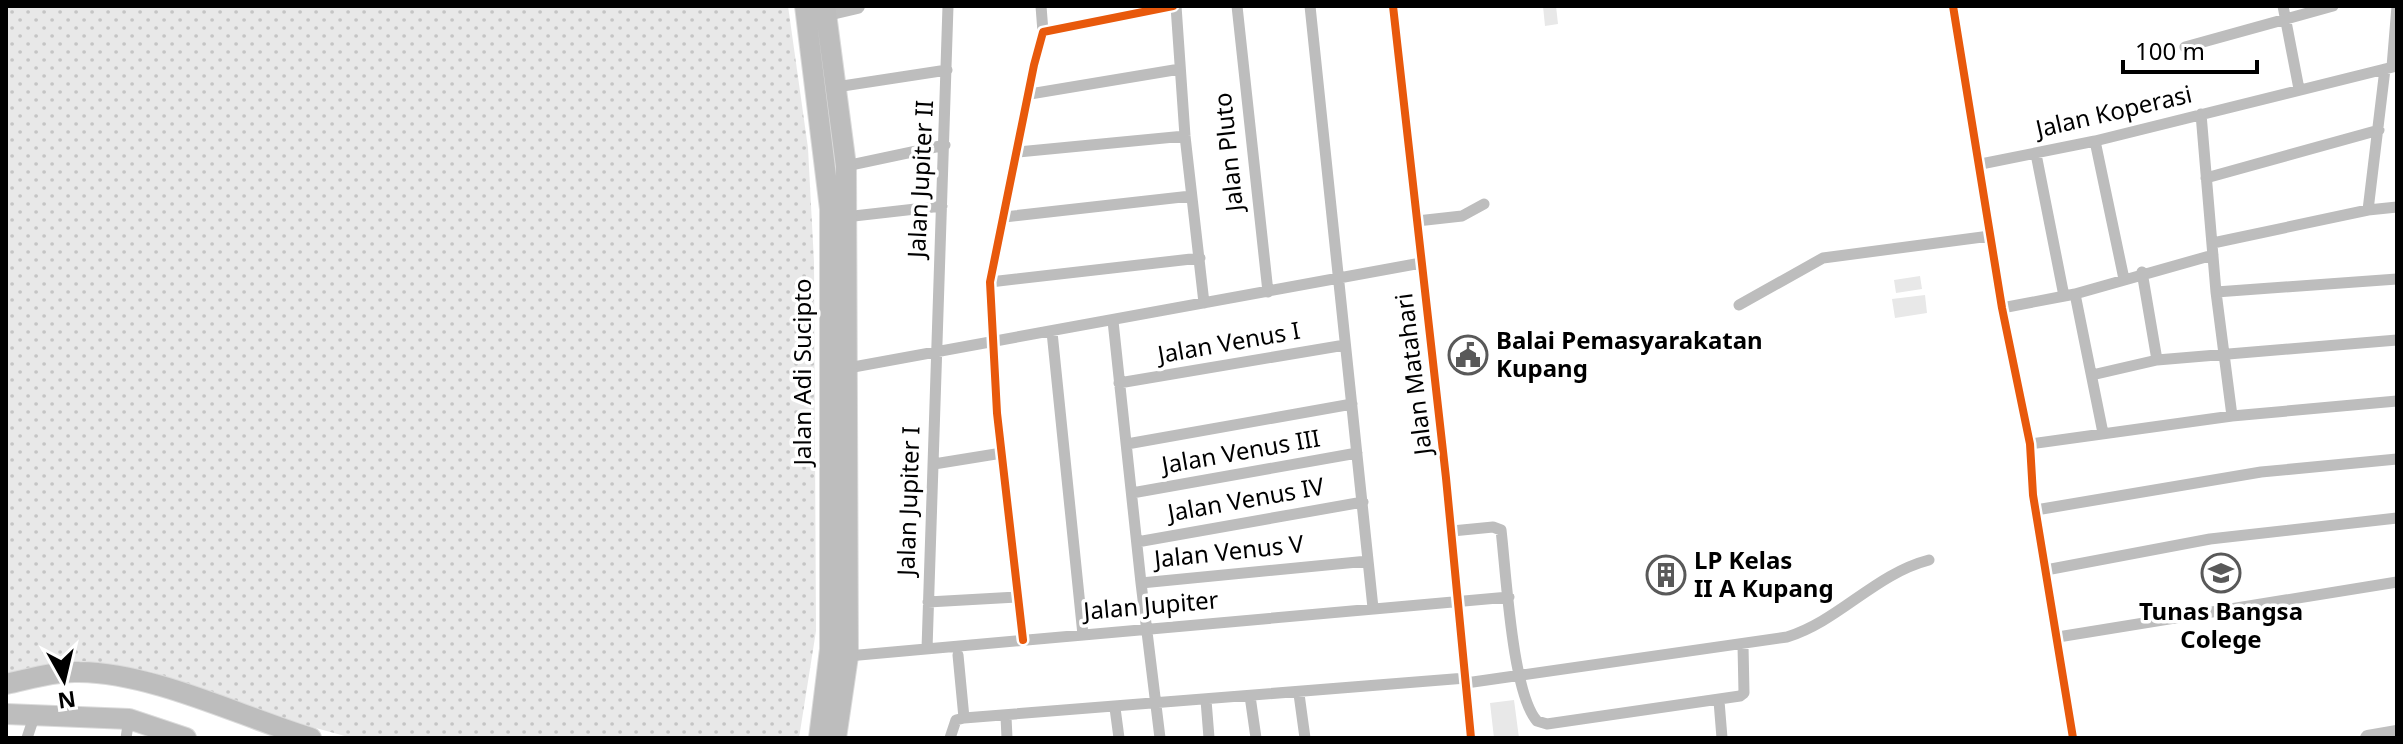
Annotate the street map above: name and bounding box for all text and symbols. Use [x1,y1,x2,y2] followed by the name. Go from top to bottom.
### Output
[2123,24,2257,74] scale bar
[2135,34,2205,67] text: 100 m
[2031,77,2195,145] street label: Jalan Koperasi
[1205,91,1250,215] street label: Jalan Pluto
[899,99,940,261] street label: Jalan Jupiter II
[785,279,818,467] street label: Jalan Adi Sucipto
[1386,292,1439,459] street label: Jalan Matahari
[1153,313,1302,371] street label: Jalan Venus I
[1496,323,1763,384] place label: Balai Pemasyarakatan Kupang
[1447,334,1489,376] public building icon: Balai Pemasyarakatan Kupang
[1157,420,1322,481] street label: Jalan Venus III
[888,426,927,578] street label: Jalan Jupiter I
[1163,468,1327,529] street label: Jalan Venus IV
[1151,526,1306,575] street label: Jalan Venus V
[1694,543,1834,604] place label: LP Kelas II A Kupang
[2200,552,2242,594] school or university icon: Tunas Bangsa Colege
[1645,554,1687,596] building icon: LP Kelas II A Kupang
[1080,582,1220,627] street label: Jalan Jupiter
[2139,594,2303,655] place label: Tunas Bangsa Colege
[24,640,104,720] north arrow
[56,685,78,717] text: N

